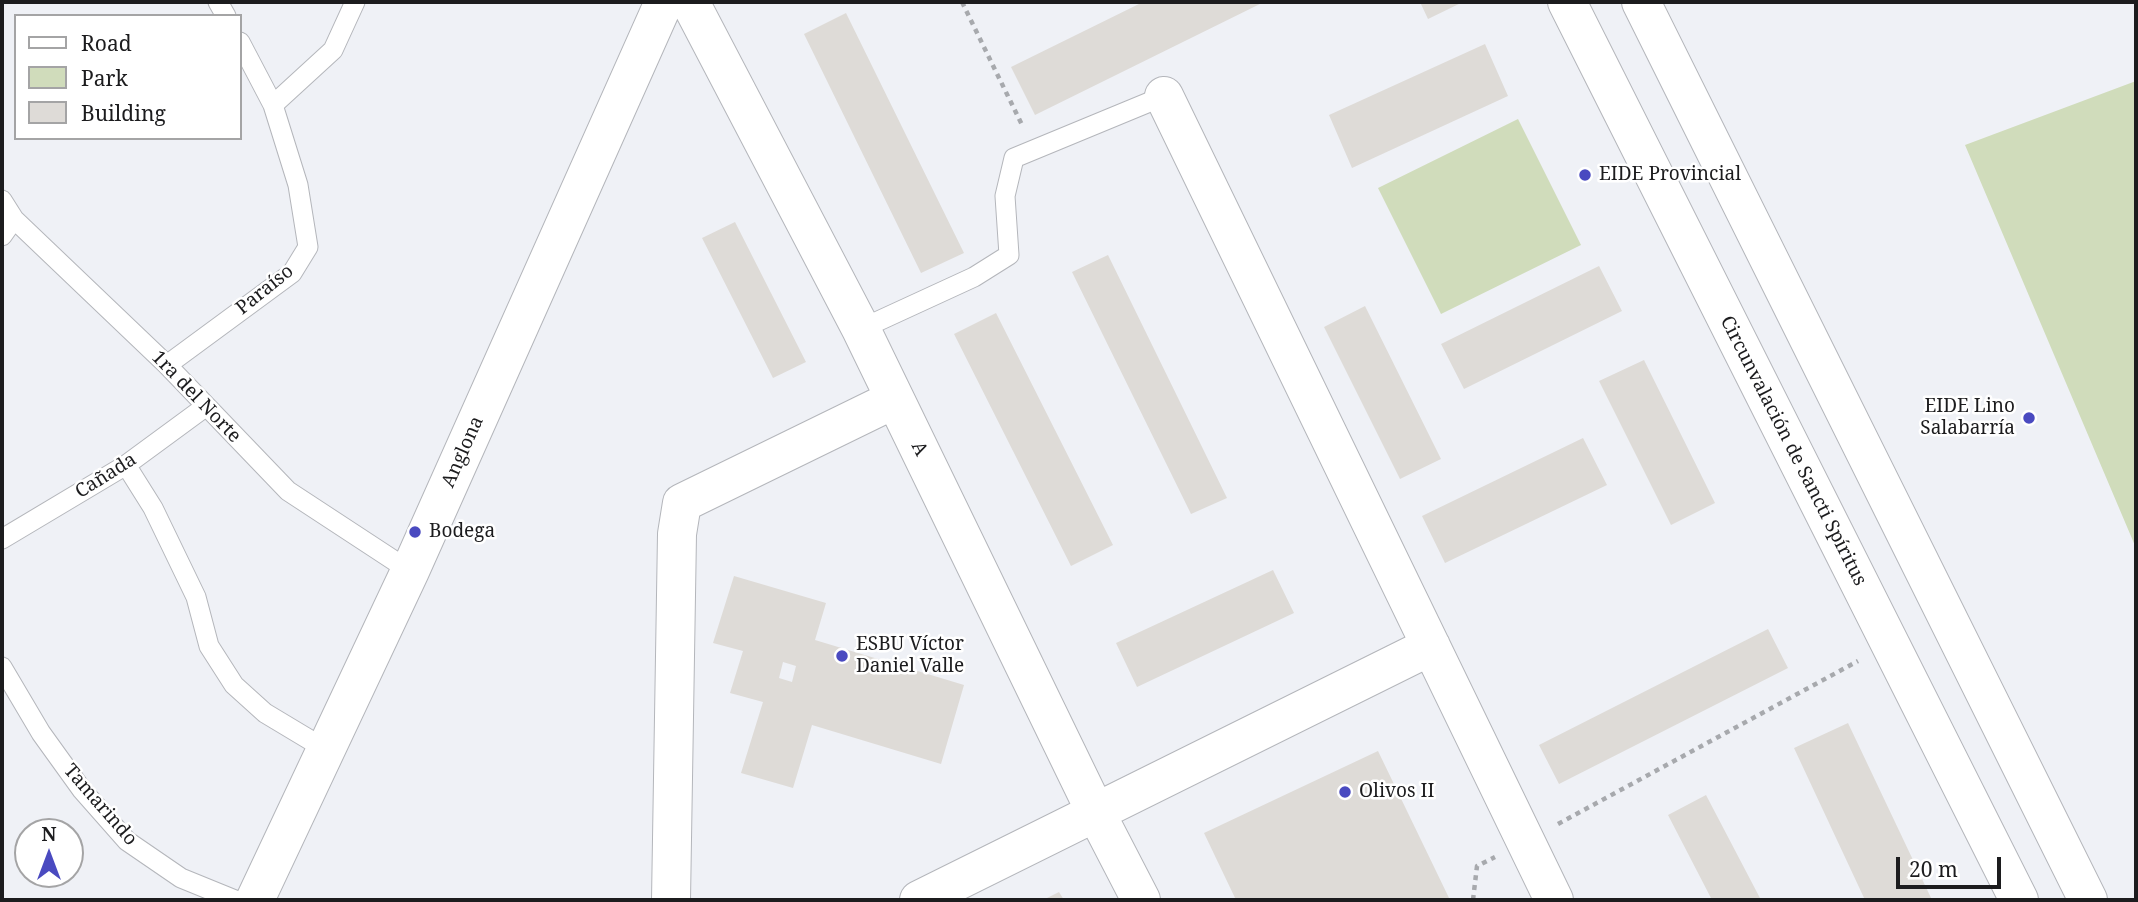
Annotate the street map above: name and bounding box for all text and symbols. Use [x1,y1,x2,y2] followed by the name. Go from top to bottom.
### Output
[14,14,242,140] legend
[81,29,132,57] text: Road
[81,64,128,92] text: Park
[81,99,166,127] text: Building
[1599,164,1741,186] place label: EIDE Provincial
[1577,167,1593,183] marker: EIDE Provincial
[232,260,298,320] street label: Paraíso
[1715,312,1871,590] street label: Circunvalación de Sancti Spíritus
[147,346,245,448] street label: 1ra del Norte
[1920,396,2015,440] place label: EIDE Lino Salabarría
[2021,410,2037,426] marker: EIDE Lino Salabarría
[437,413,489,491] street label: Anglona
[906,438,932,460] street label: A
[71,448,141,504] street label: Cañada
[429,521,495,543] place label: Bodega
[407,524,423,540] marker: Bodega
[856,634,964,678] place label: ESBU Víctor Daniel Valle
[834,648,850,664] marker: ESBU Víctor Daniel Valle
[58,760,142,850] street label: Tamarindo
[1359,781,1434,803] place label: Olivos II
[1337,784,1353,800] marker: Olivos II
[14,818,84,888] north arrow
[42,821,56,847] text: N
[1900,842,2005,886] scale bar
[1909,855,1958,883] text: 20 m

